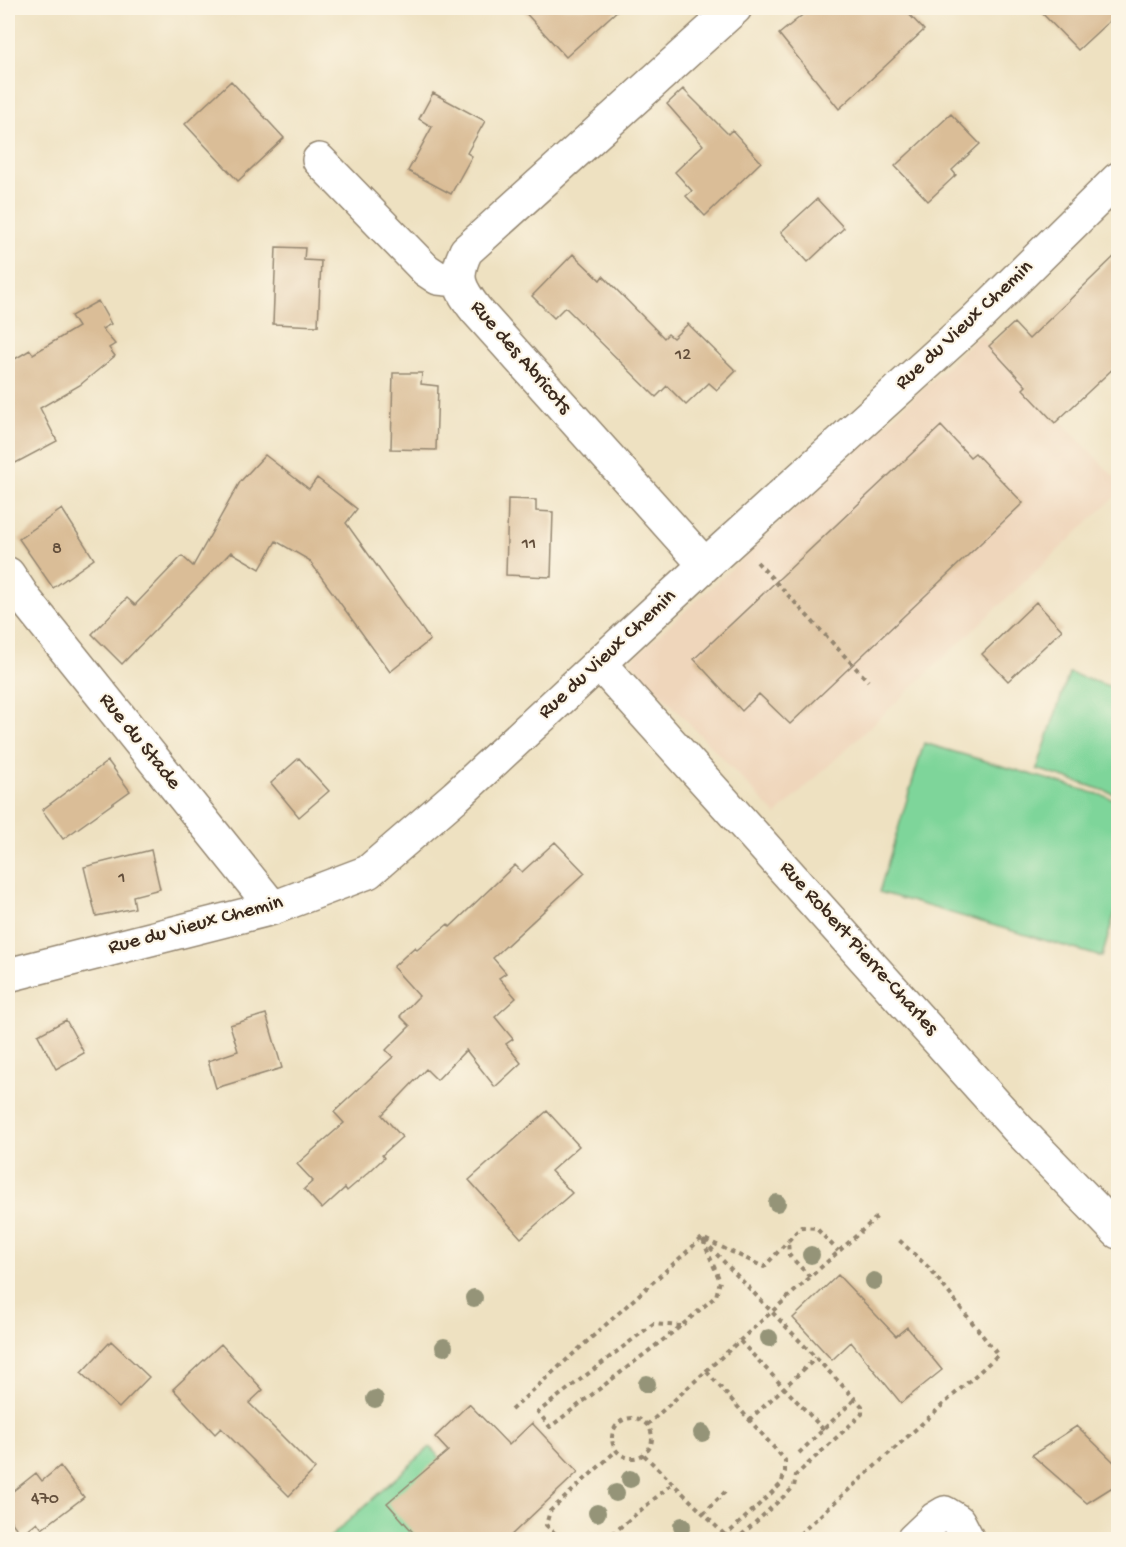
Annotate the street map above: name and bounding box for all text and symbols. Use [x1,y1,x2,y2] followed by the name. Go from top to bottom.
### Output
[891,256,1039,396] street label: Rue du Vieux Chemin
[464,296,577,421] street label: Rue des Abricots
[674,345,691,366] house number: 12
[521,534,536,555] house number: 11
[52,539,62,560] house number: 8
[534,585,682,725] street label: Rue du Vieux Chemin
[92,689,186,796] street label: Rue du Stade
[773,857,944,1042] street label: Rue Robert Pierre-Charles
[117,868,126,889] house number: 1
[106,891,286,961] street label: Rue du Vieux Chemin
[31,1489,59,1510] house number: 470

